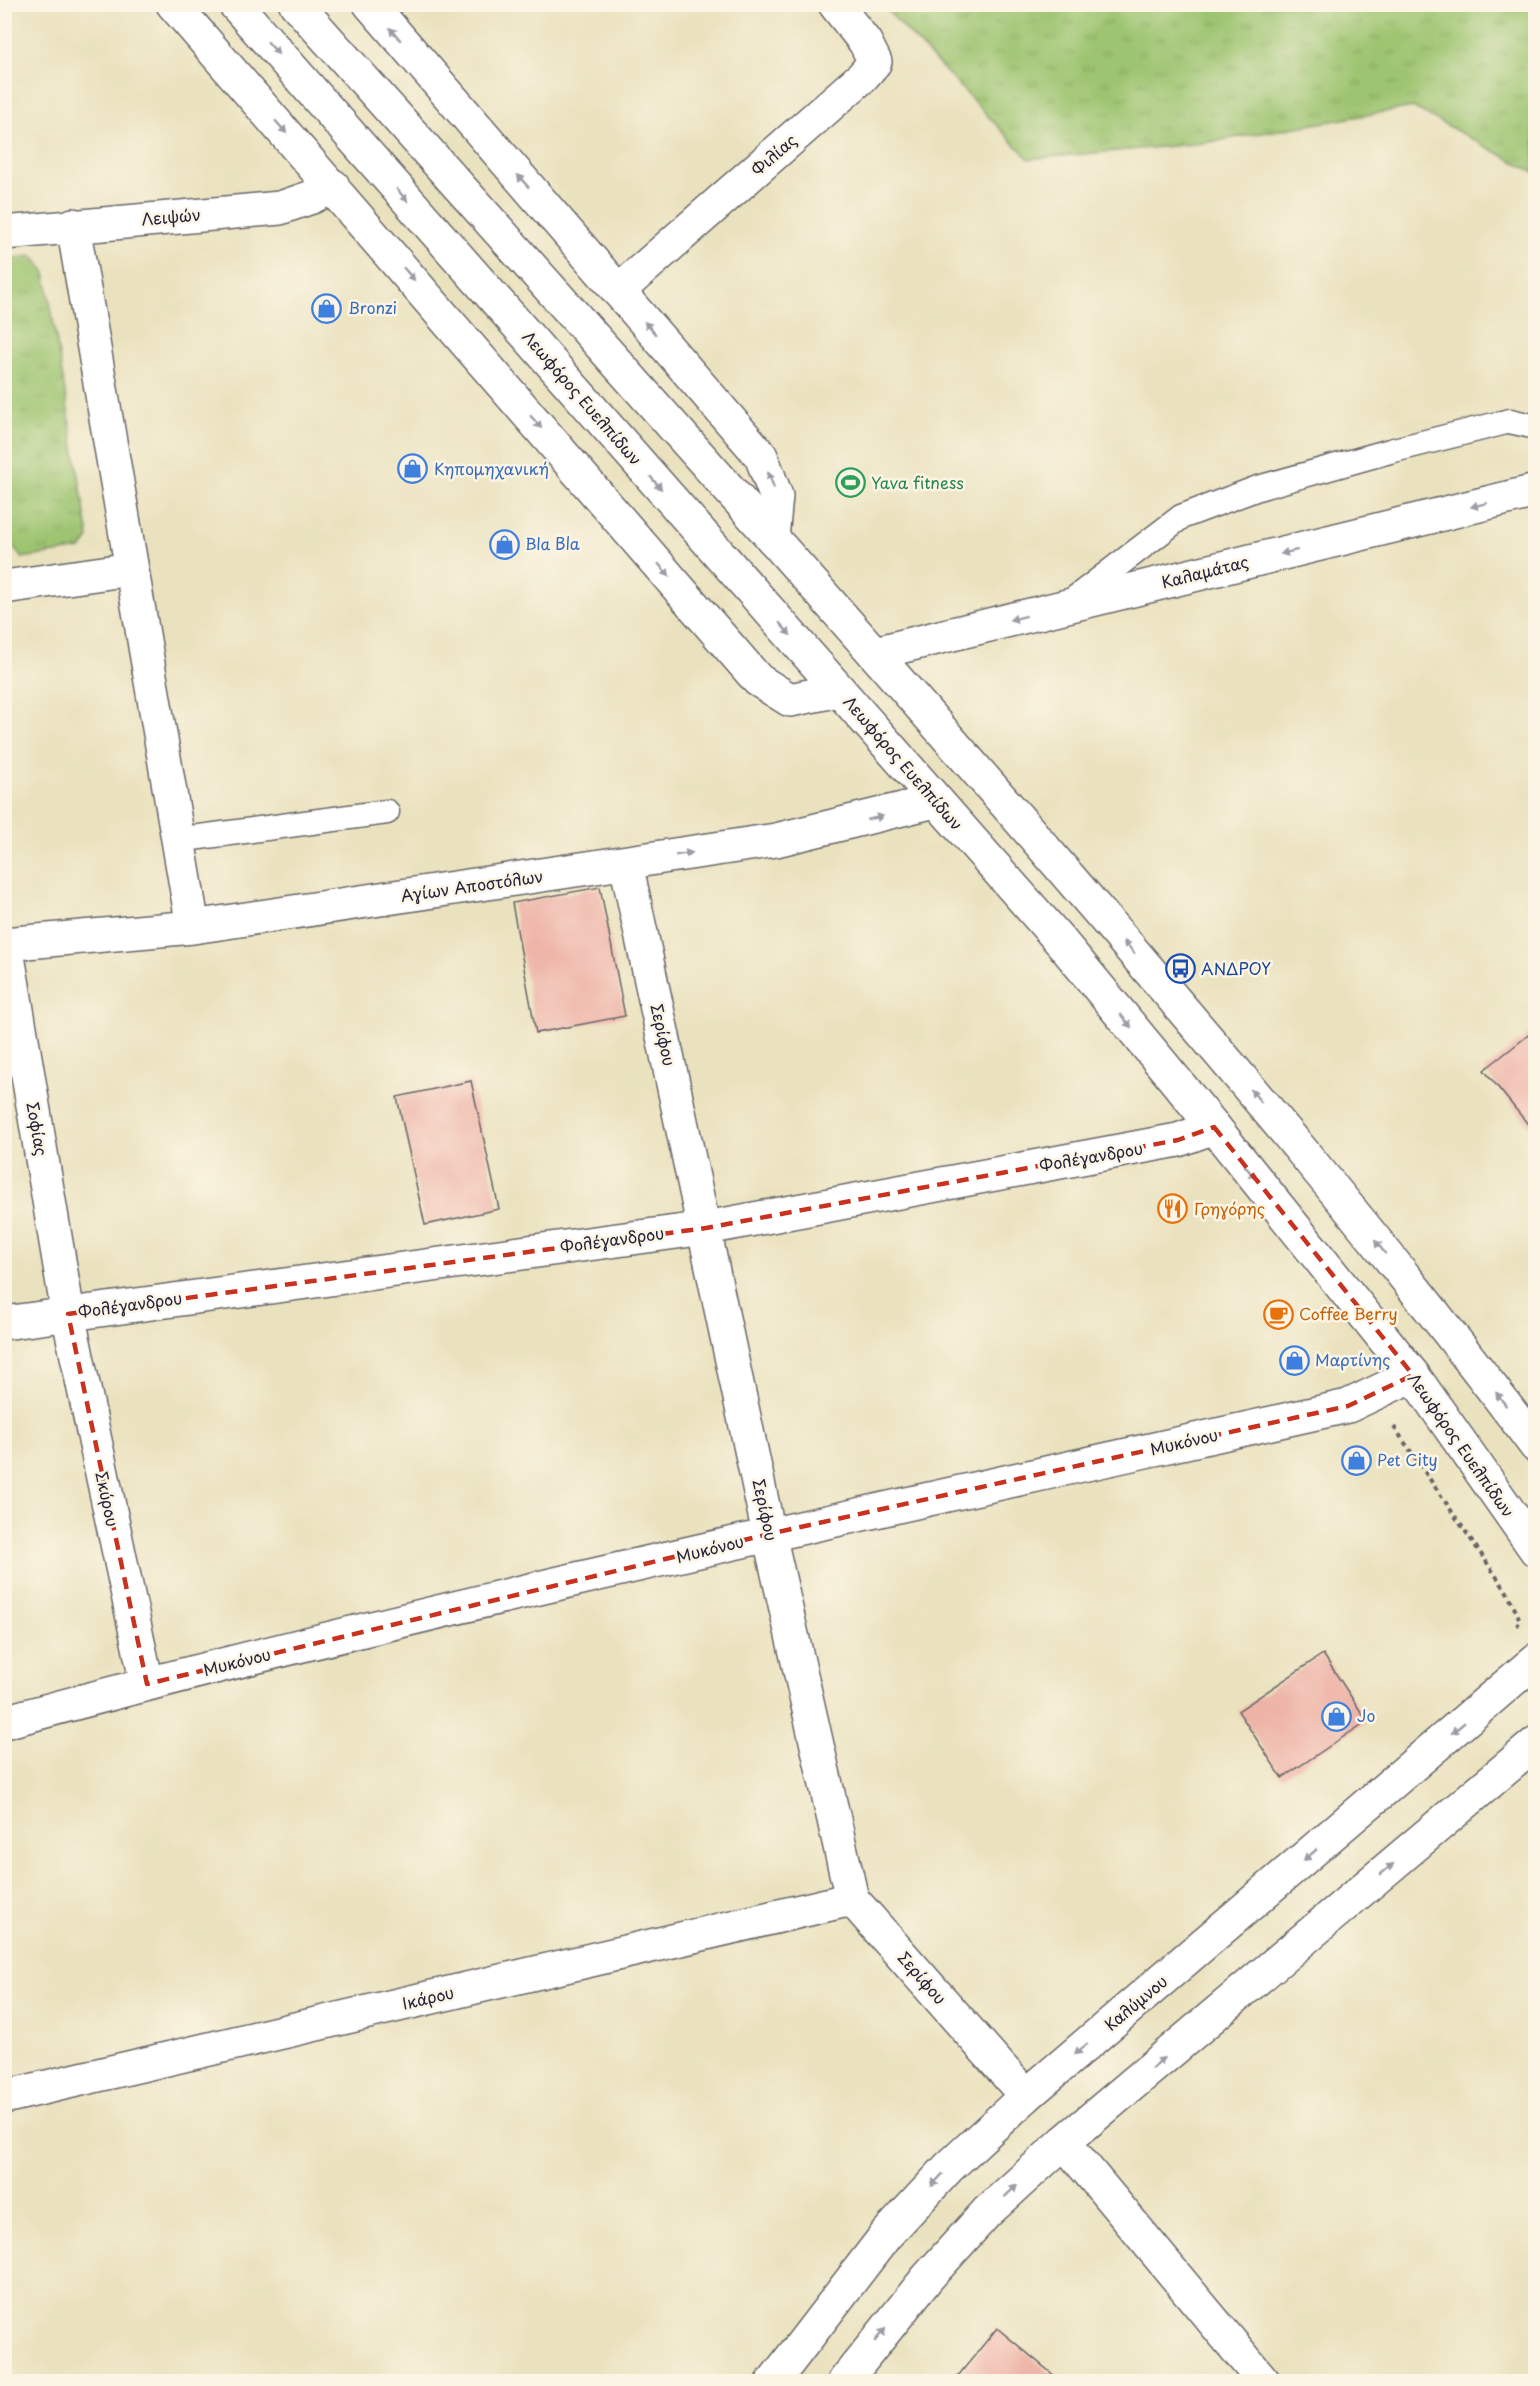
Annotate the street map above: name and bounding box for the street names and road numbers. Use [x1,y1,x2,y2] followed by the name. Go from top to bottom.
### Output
[745,128,801,181] street label: Φιλίας
[140,201,202,231] street label: Λειψών
[518,325,648,470] street label: Λεωφόρος Ευελπίδων
[1159,549,1251,593] street label: Καλαμάτας
[839,690,969,835] street label: Λεωφόρος Ευελπίδων
[399,863,545,907] street label: Αγίων Αποστόλων
[646,1001,682,1068] street label: Σερίφου
[21,1100,55,1158] street label: Σοφίας
[1037,1135,1144,1177] street label: Φολέγανδρου
[558,1220,665,1258] street label: Φολέγανδρου
[76,1285,183,1323] street label: Φολέγανδρου
[1403,1367,1521,1521] street label: Λεωφόρος Ευελπίδων
[1147,1422,1220,1460] street label: Μυκόνου
[90,1469,126,1529] street label: Σκύρου
[748,1476,784,1543] street label: Σερίφου
[673,1528,746,1568] street label: Μυκόνου
[200,1641,273,1681] street label: Μυκόνου
[893,1946,952,2009] street label: Σερίφου
[1099,1969,1172,2036] street label: Καλύμνου
[399,1979,456,2015] street label: Ικάρου

